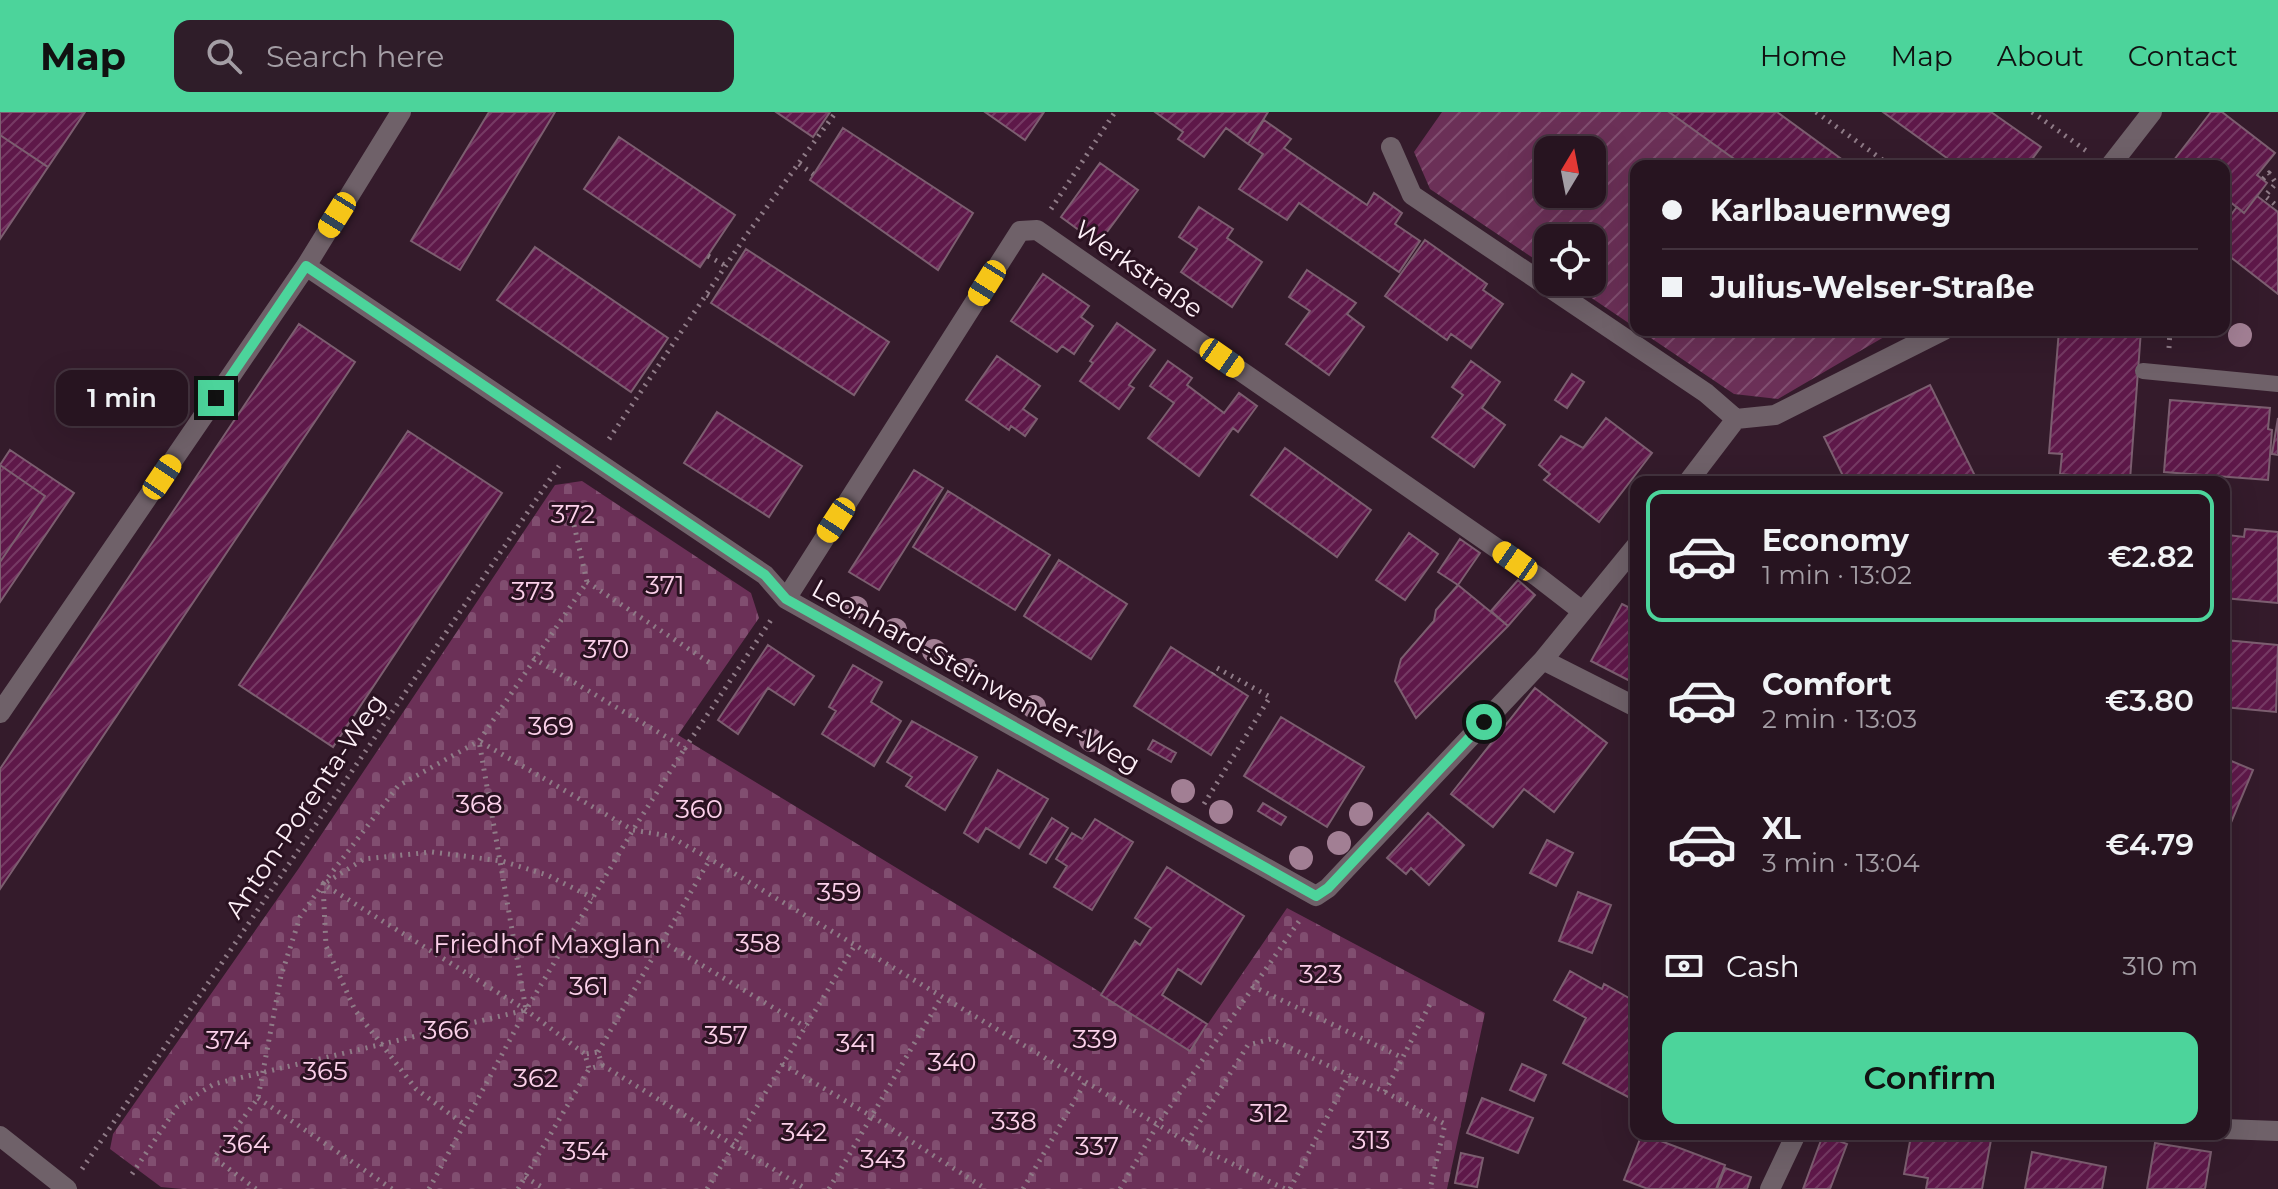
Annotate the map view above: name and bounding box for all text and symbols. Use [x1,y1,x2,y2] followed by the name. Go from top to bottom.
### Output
[174,20,734,92] search box
[40,33,126,80] text: Map
[202,34,246,78] icon: search
[266,38,444,75] text: Search here
[1760,39,1847,73] text: Home
[1891,39,1953,73] text: Map
[1997,39,2084,73] text: About
[2128,39,2238,73] text: Contact
[1534,136,1606,208] north arrow
[1534,136,1606,296] map controls
[314,188,360,242] car
[1710,192,1952,229] text: Karlbauernweg
[1069,213,1209,325] street label: Werkstraße
[1534,224,1606,296] button: locate
[964,256,1010,310] car
[1710,269,2034,306] text: Julius-Welser-Straße
[1195,334,1249,382] car
[56,370,188,426] callout: 1 min
[198,380,234,416] route end
[87,382,157,414] text: 1 min
[139,450,185,504] car
[813,493,859,547] car
[551,498,595,530] park label: 372
[1666,520,1738,592] icon: car
[1762,522,1909,559] text: Economy
[1488,537,1542,585] car
[2108,538,2194,575] text: €2.82
[1762,559,1912,591] text: 1 min · 13:02
[645,569,685,601] park label: 371
[806,572,1146,780] street label: Leonhard-Steinwender-Weg
[511,575,555,607] park label: 373
[583,633,629,665] park label: 370
[1666,664,1738,736] icon: car
[1762,666,1892,703] text: Comfort
[2105,682,2194,719] text: €3.80
[218,688,392,924] street label: Anton-Porenta-Weg
[1762,703,1917,735] text: 2 min · 13:03
[1466,704,1502,740] route start
[528,710,574,742] park label: 369
[455,788,503,820] park label: 368
[675,793,723,825] park label: 360
[1666,808,1738,880] icon: car
[1762,810,1801,847] text: XL
[2106,826,2194,863] text: €4.79
[1762,847,1920,879] text: 3 min · 13:04
[817,876,861,908] park label: 359
[735,927,781,959] park label: 358
[433,928,661,960] park label: Friedhof Maxglan
[1662,944,1706,988] icon: cash
[1726,948,1800,985] text: Cash
[2122,950,2198,982] text: 310 m
[1299,958,1343,990] park label: 323
[569,970,609,1002] park label: 361
[423,1014,469,1046] park label: 366
[704,1019,748,1051] park label: 357
[1072,1023,1118,1055] park label: 339
[205,1024,251,1056] park label: 374
[836,1027,876,1059] park label: 341
[1662,1032,2198,1124] button: Confirm
[927,1046,977,1078] park label: 340
[302,1055,348,1087] park label: 365
[513,1062,559,1094] park label: 362
[1250,1097,1288,1129] park label: 312
[991,1105,1037,1137] park label: 338
[781,1116,827,1148] park label: 342
[1352,1124,1390,1156] park label: 313
[222,1128,270,1160] park label: 364
[1075,1130,1119,1162] park label: 337
[562,1135,608,1167] park label: 354
[860,1143,906,1175] park label: 343

